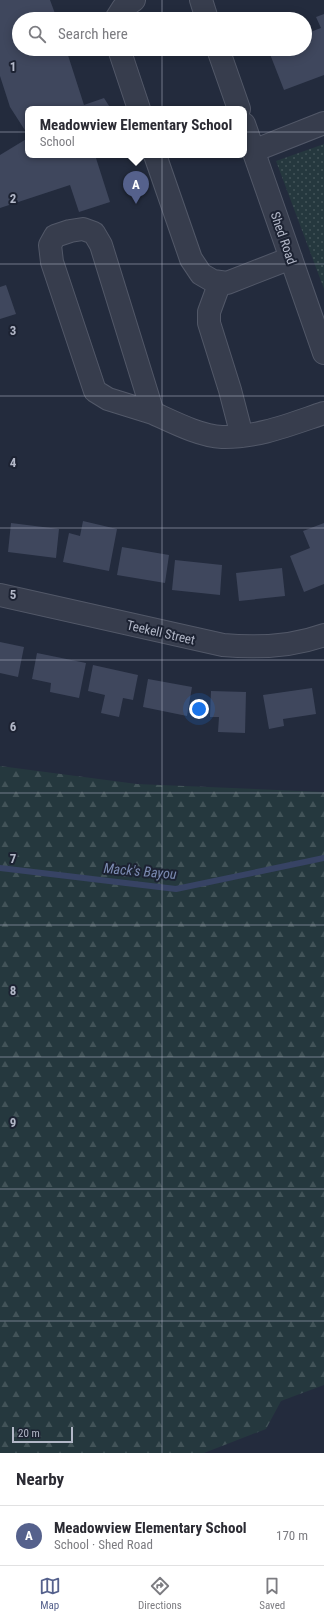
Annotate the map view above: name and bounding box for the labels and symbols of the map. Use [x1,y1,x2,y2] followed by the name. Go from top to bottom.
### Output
[10,59,16,74] text: 1
[123,171,149,204] pin: A
[10,191,17,206] text: 2
[268,210,300,266] street label: Shed Road
[10,323,16,338] text: 3
[10,455,17,470] text: 4
[10,587,17,602] text: 5
[125,617,197,648] street label: Teekell Street
[189,699,209,719] your location
[10,719,17,734] text: 6
[10,851,17,866] text: 7
[103,860,178,882] water label: Mack's Bayou
[10,983,16,998] text: 8
[10,1115,16,1130] text: 9
[12,1425,73,1444] scale bar

